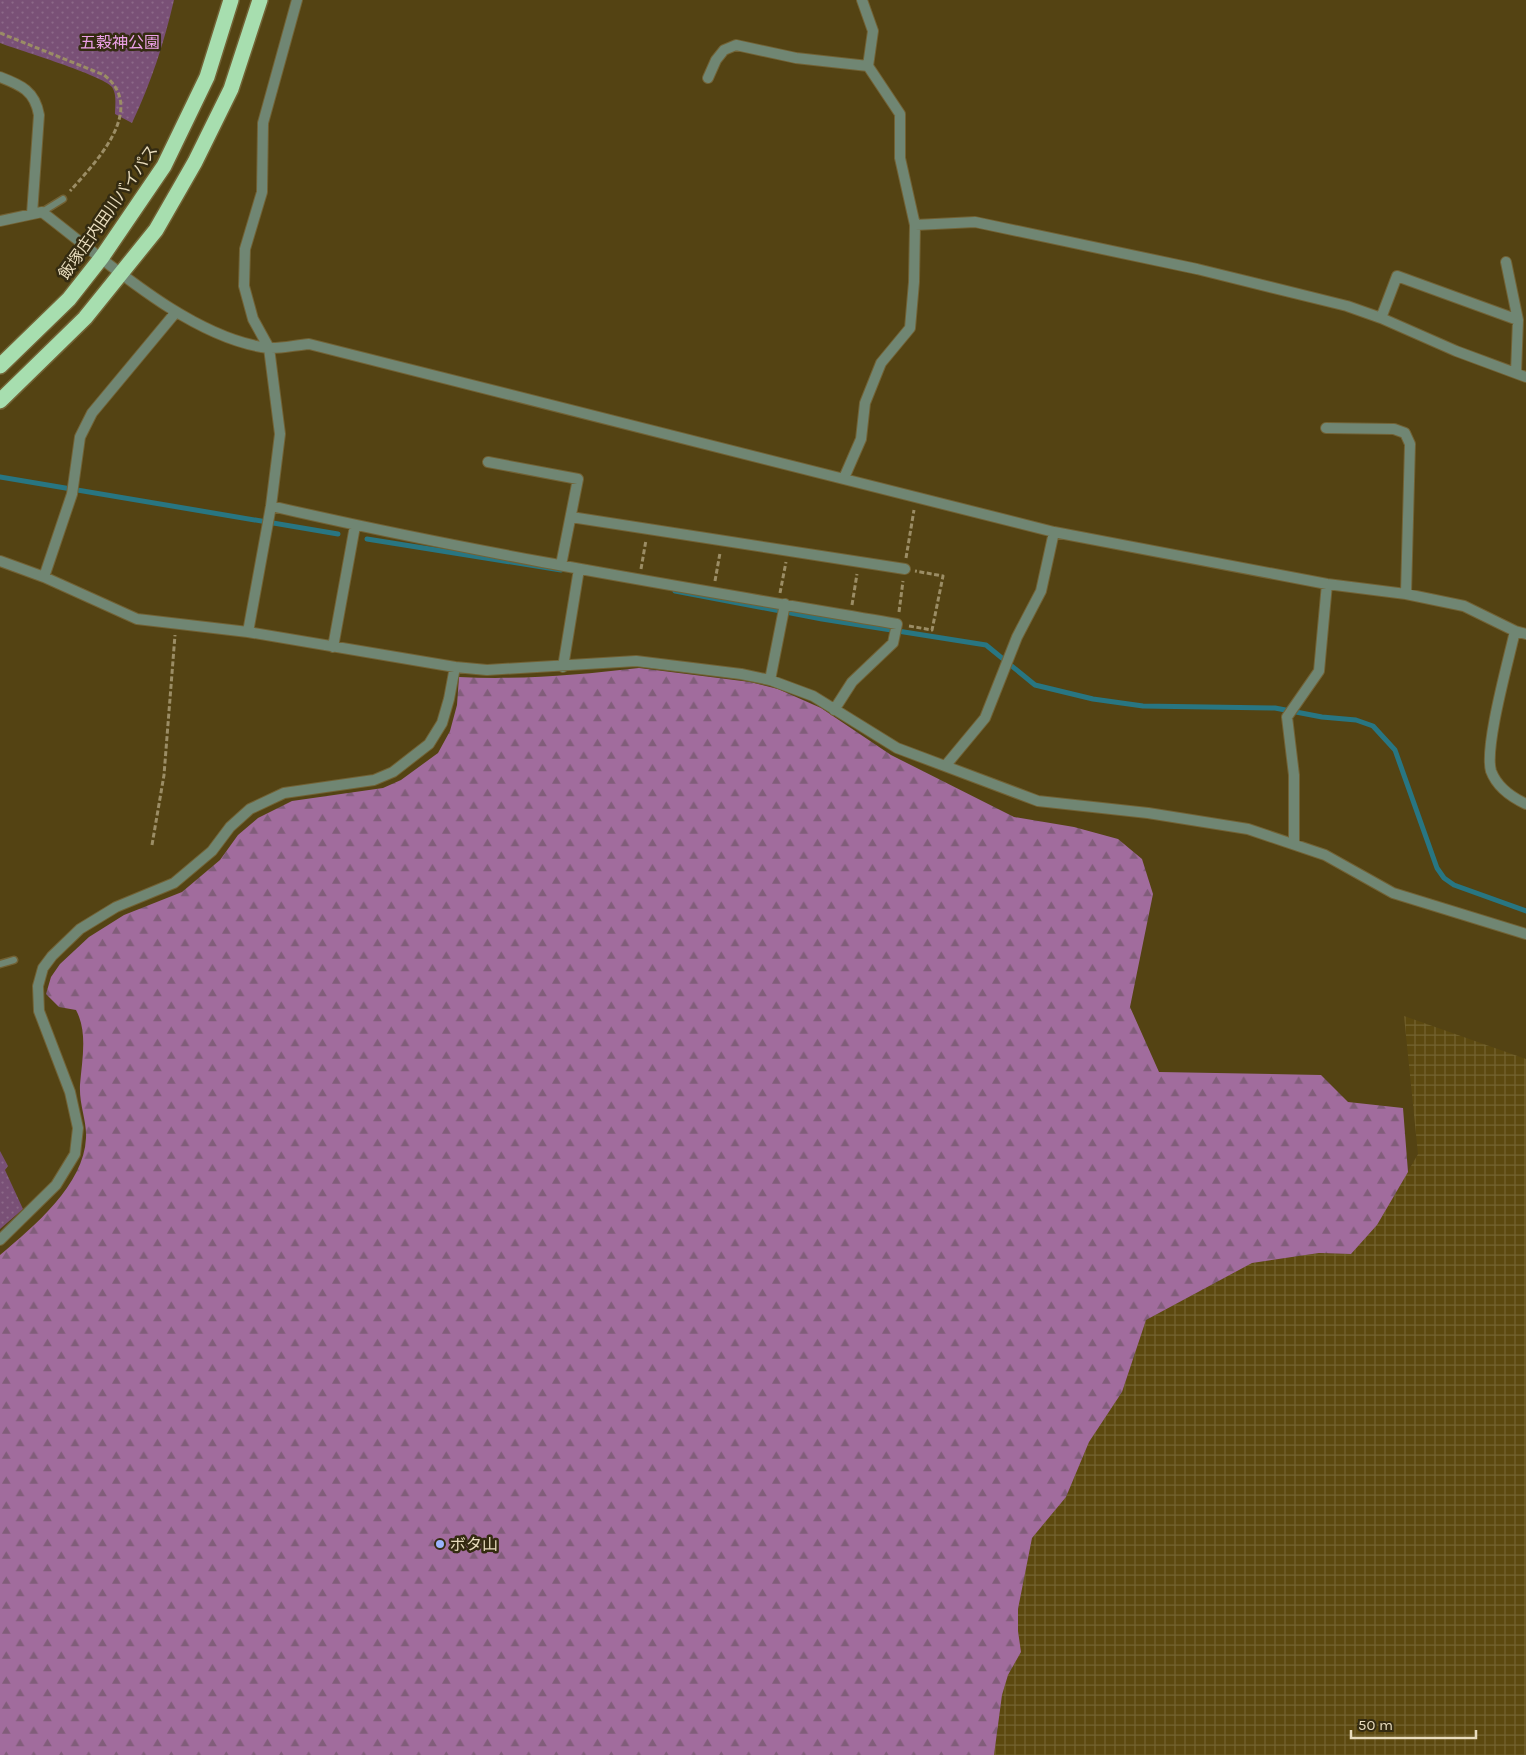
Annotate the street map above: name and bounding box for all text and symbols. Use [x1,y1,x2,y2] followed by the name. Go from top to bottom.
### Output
[80,33,160,52] park label: 五穀神公園
[54,141,162,283] street label: 飯塚庄内田川バイパス
[450,1535,498,1554] place label: ボタ山
[434,1538,446,1550] marker: ボタ山
[1351,1708,1476,1740] scale bar
[1358,1716,1393,1734] text: 50 m

